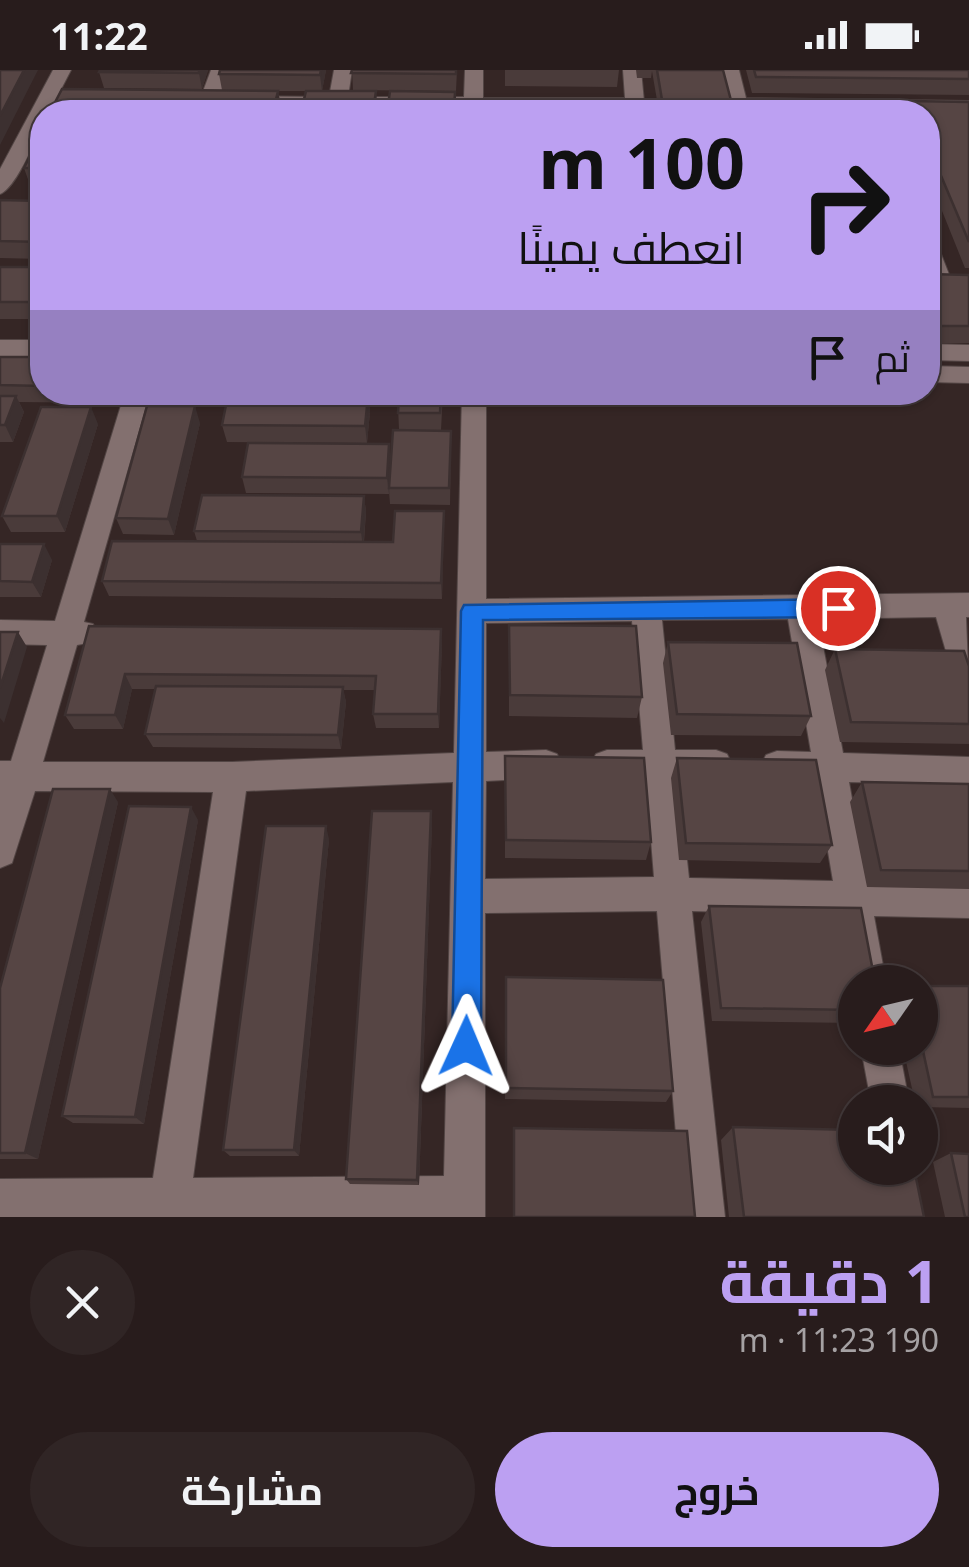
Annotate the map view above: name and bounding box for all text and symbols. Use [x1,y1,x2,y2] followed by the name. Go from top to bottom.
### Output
[50,9,148,61] text: 11:22
[538,114,745,210] text: 100 m
[780,140,910,270] icon: right
[517,216,745,277] text: انعطف يمينًا
[800,330,855,385] icon: arrive
[875,331,910,383] text: ثم
[796,566,881,651] pin
[811,581,866,636] icon: arrive
[838,965,938,1065] north arrow
[838,965,938,1185] map controls
[414,994,518,1098] position arrow
[838,1085,938,1185] button: sound
[719,1239,939,1321] text: 1 دقيقة
[30,1250,135,1355] button: close
[739,1318,939,1361] text: 190 m · 11:23
[30,1432,475,1547] button: مشاركة
[495,1432,939,1547] button: خروج

